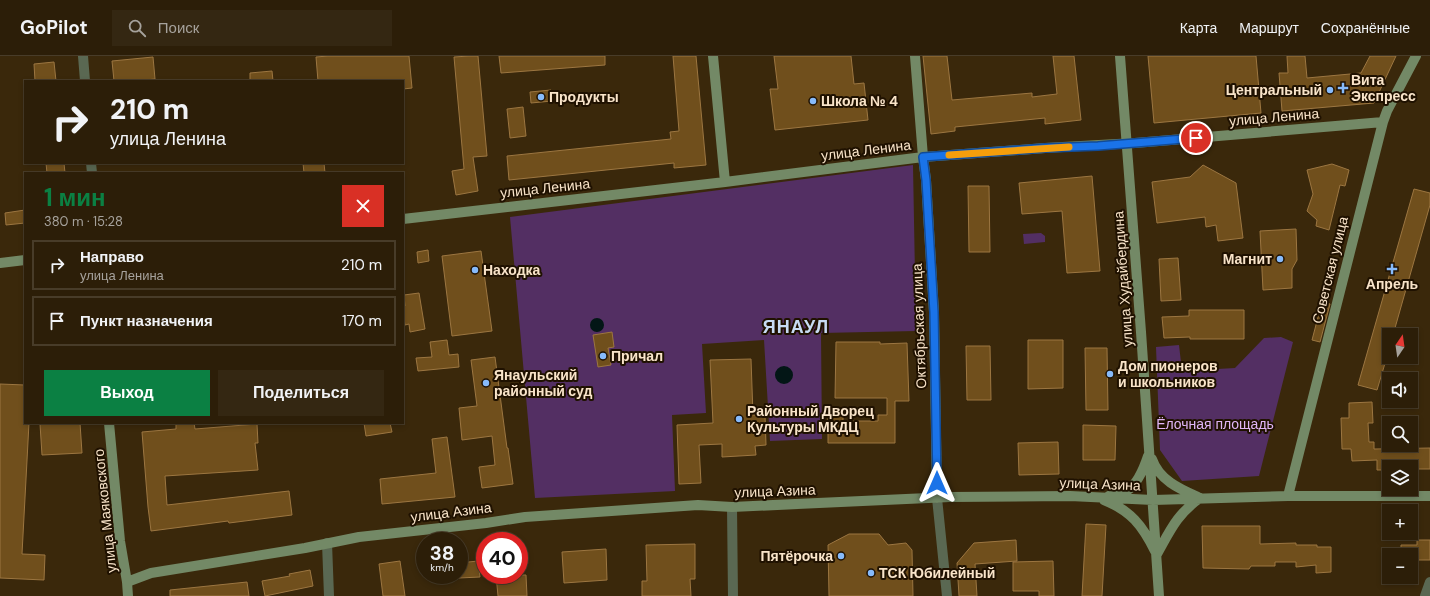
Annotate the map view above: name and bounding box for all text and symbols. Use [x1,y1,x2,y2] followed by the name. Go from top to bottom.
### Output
[112,10,392,46] search box
[20,15,88,40] text: GoPilot
[126,17,148,39] icon: search
[158,18,199,38] text: Поиск
[1180,19,1217,37] text: Карта
[1239,19,1299,37] text: Маршрут
[1321,19,1410,37] text: Сохранённые
[1351,71,1416,105] place label: Вита Экспресс
[1226,81,1322,99] place label: Центральный
[1338,83,1348,93] marker: Вита Экспресс
[1325,85,1335,95] marker: Центральный
[549,88,619,106] place label: Продукты
[110,91,189,128] text: 210 m
[536,92,546,102] marker: Продукты
[821,92,898,110] place label: Школа № 4
[44,96,96,148] icon: right
[808,96,818,106] marker: Школа № 4
[1228,104,1320,130] street label: улица Ленина
[1179,121,1213,155] pin
[110,127,226,151] text: улица Ленина
[1185,127,1207,149] icon: arrive
[820,136,912,164] street label: улица Ленина
[499,174,591,202] street label: улица Ленина
[44,182,105,213] text: 1 мин
[342,185,384,227] button: close
[1109,210,1137,348] street label: улица Худайбердина
[44,213,123,230] text: 380 m · 15:28
[1308,214,1352,325] street label: Советская улица
[80,247,144,267] text: Направо
[1223,250,1272,268] place label: Магнит
[46,254,68,276] icon: right
[1275,254,1285,264] marker: Магнит
[341,255,382,275] text: 210 m
[483,261,541,279] place label: Находка
[908,263,930,389] street label: Октябрьская улица
[1387,264,1397,274] marker: Апрель
[470,265,480,275] marker: Находка
[80,267,164,284] text: улица Ленина
[1366,275,1419,293] place label: Апрель
[46,310,68,332] icon: arrive
[80,311,213,331] text: Пункт назначения
[342,311,382,331] text: 170 m
[763,315,829,339] district label: ЯНАУЛ
[1382,328,1418,364] north arrow
[1382,328,1418,584] map controls
[611,347,663,365] place label: Причал
[598,351,608,361] marker: Причал
[1118,357,1218,391] place label: Дом пионеров и школьников
[494,366,592,400] place label: Янаульский районный суд
[1105,369,1115,379] marker: Дом пионеров и школьников
[44,370,210,416] button: Выход
[218,370,384,416] button: Поделиться
[1382,372,1418,408] button: sound
[481,378,491,388] marker: Янаульский районный суд
[747,402,874,436] place label: Районный Дворец Культуры МКДЦ
[734,414,744,424] marker: Районный Дворец Культуры МКДЦ
[1156,415,1274,433] park label: Ёлочная площадь
[1382,416,1418,452] button: search
[90,448,120,574] street label: улица Маяковского
[1382,460,1418,496] button: layers
[916,462,958,504] position arrow
[1059,474,1141,494] street label: улица Азина
[734,481,816,501] street label: улица Азина
[410,498,493,526] street label: улица Азина
[1382,504,1418,540] button: +
[476,532,528,584] speed limit sign: 40
[430,540,454,566] text: 38
[760,547,833,565] place label: Пятёрочка
[1382,548,1418,584] button: −
[836,551,846,561] marker: Пятёрочка
[430,561,454,574] text: km/h
[879,564,995,582] place label: ТСК Юбилейный
[866,568,876,578] marker: ТСК Юбилейный

